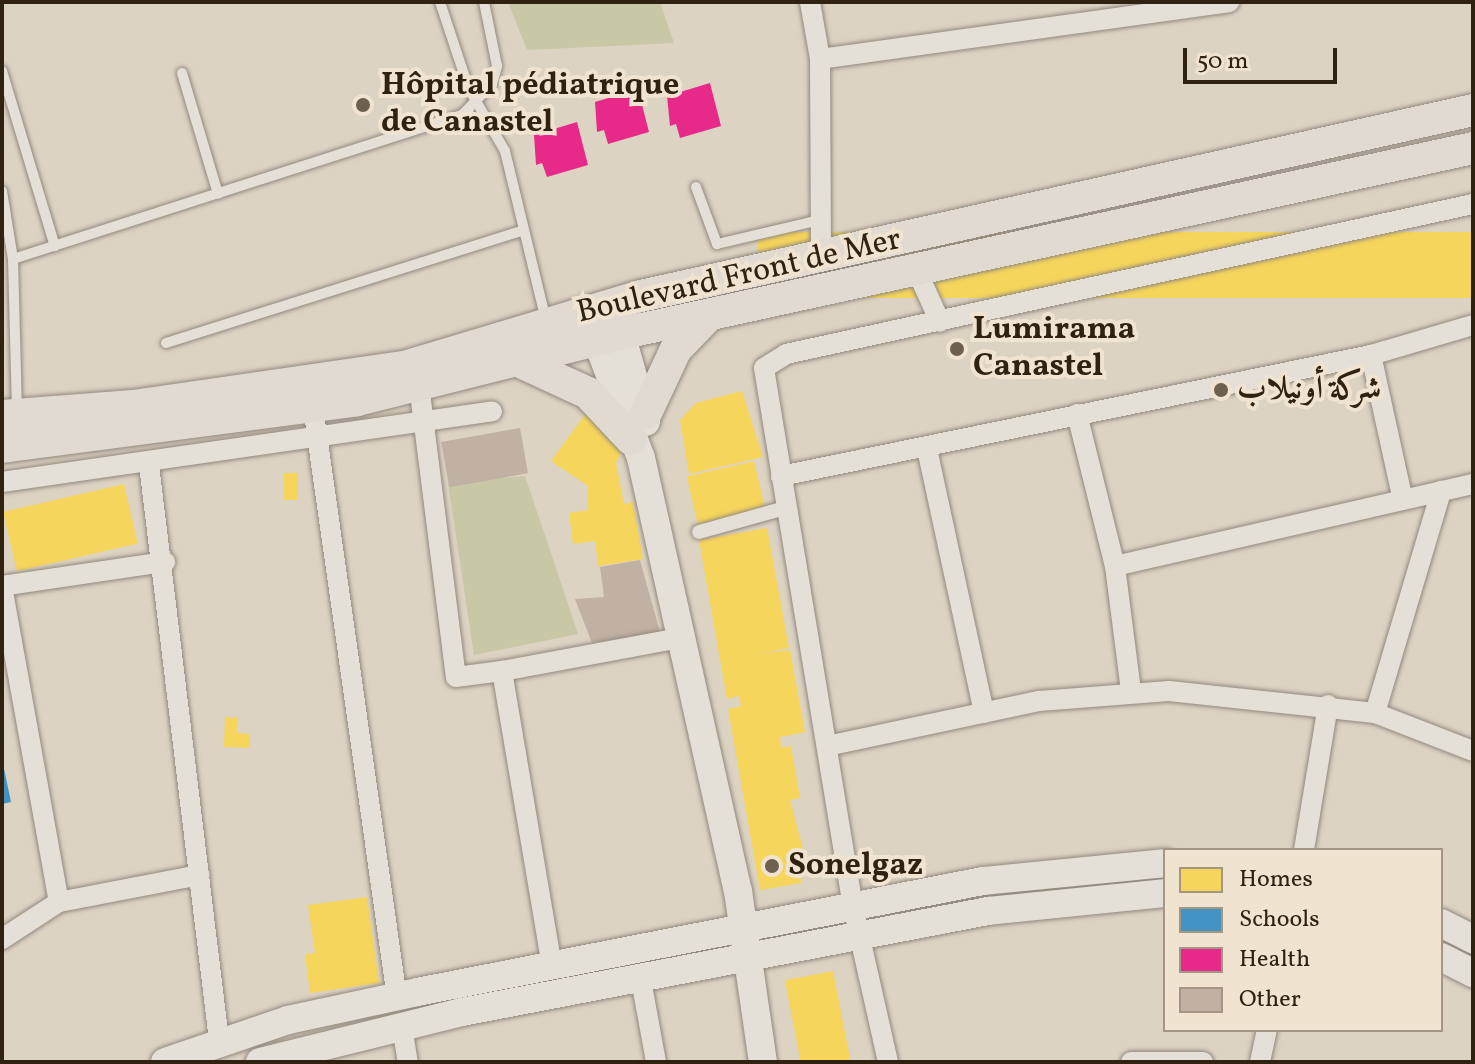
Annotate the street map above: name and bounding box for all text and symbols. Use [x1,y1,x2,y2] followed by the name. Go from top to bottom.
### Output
[1187,32,1341,82] scale bar
[1197,45,1249,79] text: 50 m
[381,68,679,143] place label: Hôpital pédiatrique de Canastel
[352,94,374,116] marker: Hôpital pédiatrique de Canastel
[573,221,905,333] street label: Boulevard Front de Mer
[973,312,1135,387] place label: Lumirama Canastel
[948,340,966,358] marker: Lumirama Canastel
[1237,371,1381,409] place label: شركة أونيلاب
[1212,381,1230,399] marker: شركة أونيلاب
[788,847,923,885] place label: Sonelgaz
[1163,848,1443,1032] legend
[763,857,781,875] marker: Sonelgaz
[1239,863,1313,897] text: Homes
[1239,903,1319,937] text: Schools
[1239,943,1310,977] text: Health
[1239,983,1301,1017] text: Other

